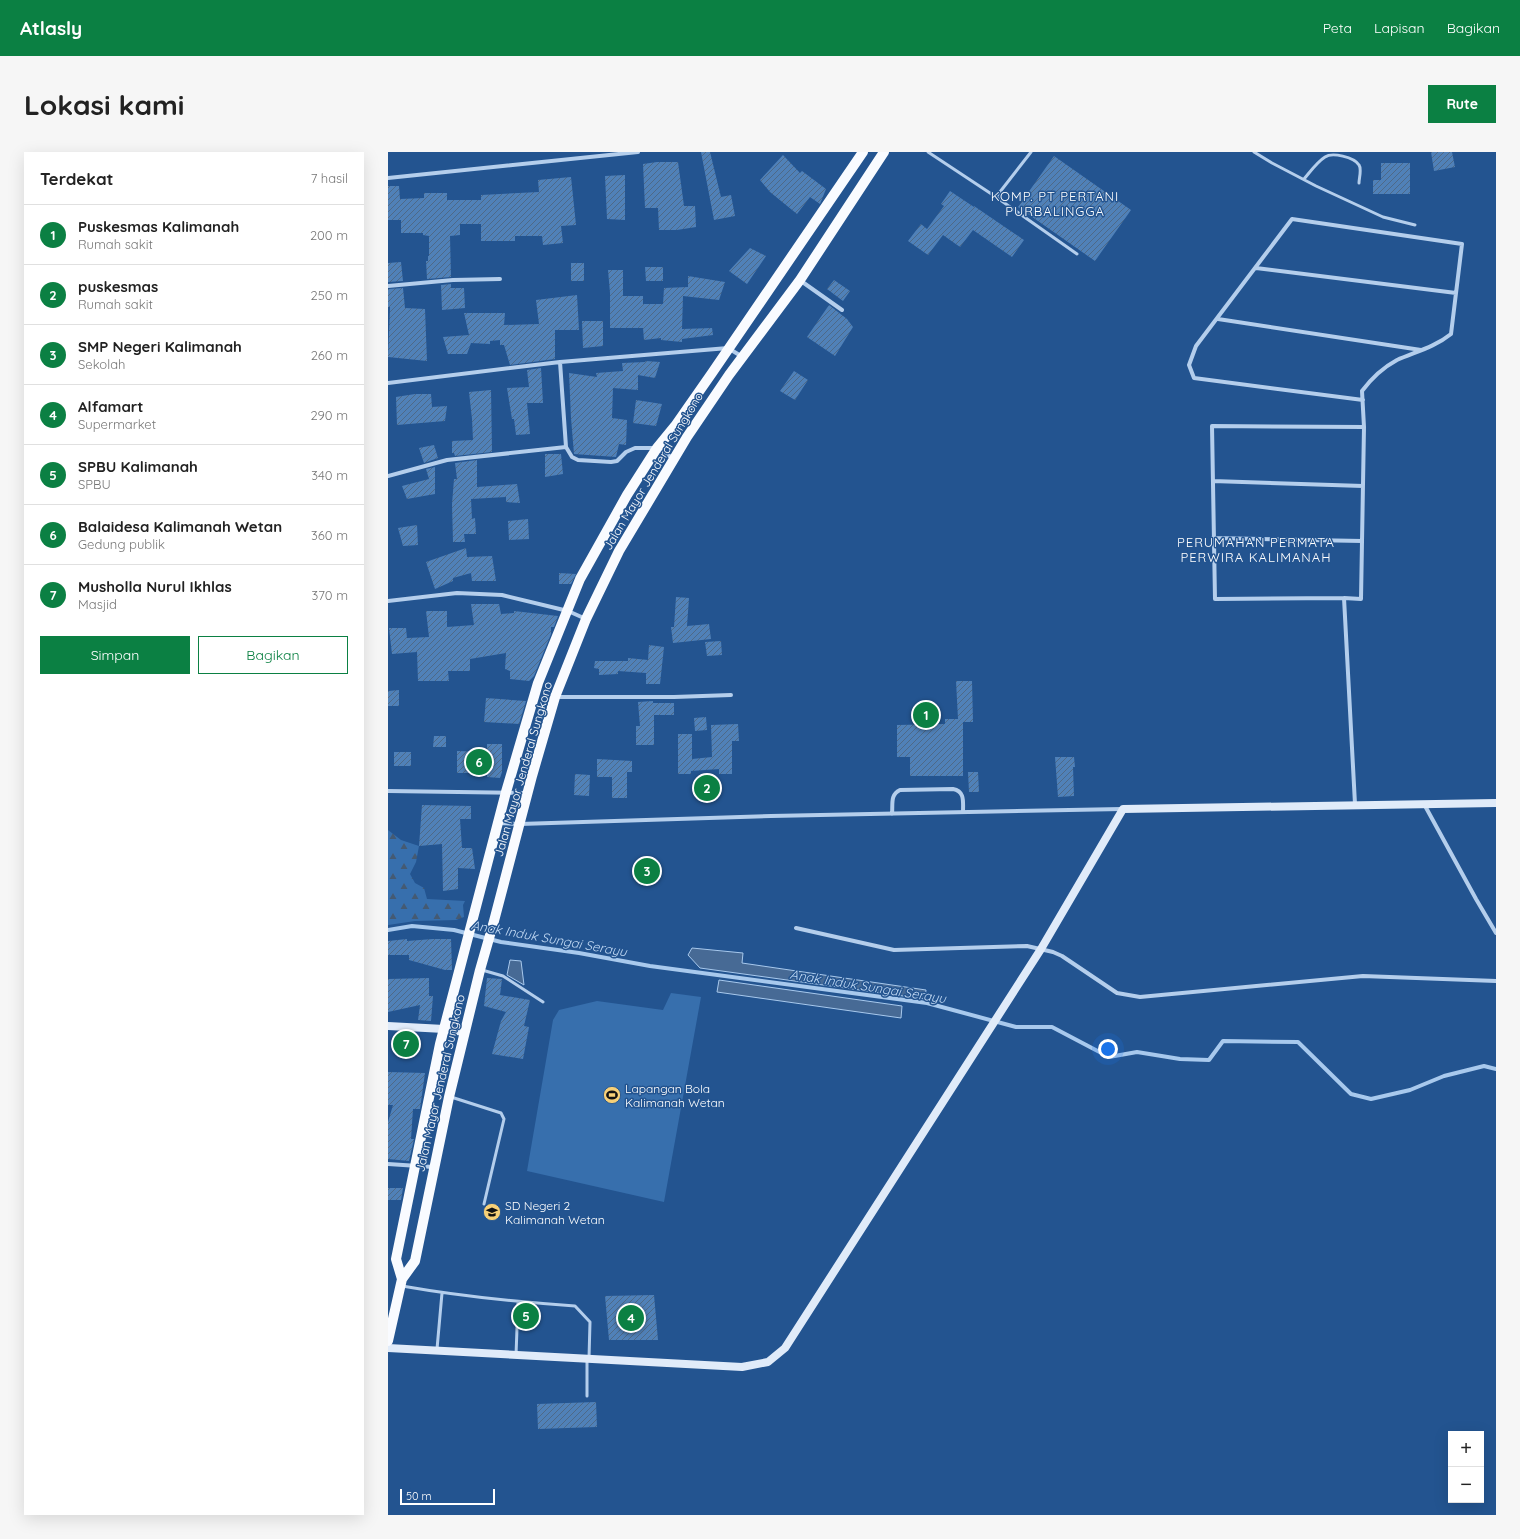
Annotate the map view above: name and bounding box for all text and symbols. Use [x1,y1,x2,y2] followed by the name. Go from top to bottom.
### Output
[20,16,82,40] text: Atlasly
[1323,19,1352,37] text: Peta
[1374,19,1425,37] text: Lapisan
[1447,19,1500,37] text: Bagikan
[1428,85,1496,123] button: Rute
[24,87,184,122] text: Lokasi kami
[40,168,114,189] text: Terdekat
[311,170,348,186] text: 7 hasil
[991,188,1119,219] district label: KOMP. PT PERTANI PURBALINGGA
[78,217,239,236] text: Puskesmas Kalimanah
[50,227,56,243] text: 1
[310,227,348,243] text: 200 m
[78,236,153,252] text: Rumah sakit
[78,277,158,296] text: puskesmas
[49,287,57,303] text: 2
[311,287,348,303] text: 250 m
[78,296,153,312] text: Rumah sakit
[78,337,242,356] text: SMP Negeri Kalimanah
[50,347,56,363] text: 3
[311,347,348,363] text: 260 m
[78,356,125,372] text: Sekolah
[600,389,706,553] street label: Jalan Mayor Jenderal Sungkono
[78,397,144,416] text: Alfamart
[49,407,57,423] text: 4
[310,407,348,423] text: 290 m
[78,416,156,432] text: Supermarket
[78,457,198,476] text: SPBU Kalimanah
[49,467,57,483] text: 5
[311,467,348,483] text: 340 m
[78,476,111,492] text: SPBU
[78,517,282,536] text: Balaidesa Kalimanah Wetan
[49,527,57,543] text: 6
[311,527,348,543] text: 360 m
[1177,534,1335,565] district label: PERUMAHAN PERMATA PERWIRA KALIMANAH
[78,536,165,552] text: Gedung publik
[78,577,232,596] text: Musholla Nurul Ikhlas
[49,587,57,603] text: 7
[311,587,348,603] text: 370 m
[78,596,117,612] text: Masjid
[40,636,190,674] button: Simpan
[198,636,348,674] button: Bagikan
[491,680,555,858] street label: Jalan Mayor Jenderal Sungkono
[913,700,939,730] pin: 1
[466,747,492,777] pin: 6
[694,773,720,803] pin: 2
[634,856,660,886] pin: 3
[470,916,629,960] water label: Anak Induk Sungai Serayu
[789,966,948,1006] water label: Anak Induk Sungai Serayu
[412,993,468,1173] street label: Jalan Mayor Jenderal Sungkono
[393,1029,419,1059] pin: 7
[1098,1039,1118,1059] your location
[625,1081,725,1110] place label: Lapangan Bola Kalimanah Wetan
[602,1085,622,1105] sports icon: Lapangan Bola Kalimanah Wetan
[505,1198,605,1227] place label: SD Negeri 2 Kalimanah Wetan
[482,1202,502,1222] school or university icon: SD Negeri 2 Kalimanah Wetan
[513,1301,539,1331] pin: 5
[618,1303,644,1333] pin: 4
[1448,1431,1484,1503] map controls
[1448,1431,1484,1467] button: +
[1448,1467,1484,1503] button: −
[400,1487,495,1506] scale bar
[406,1489,432,1503] text: 50 m

